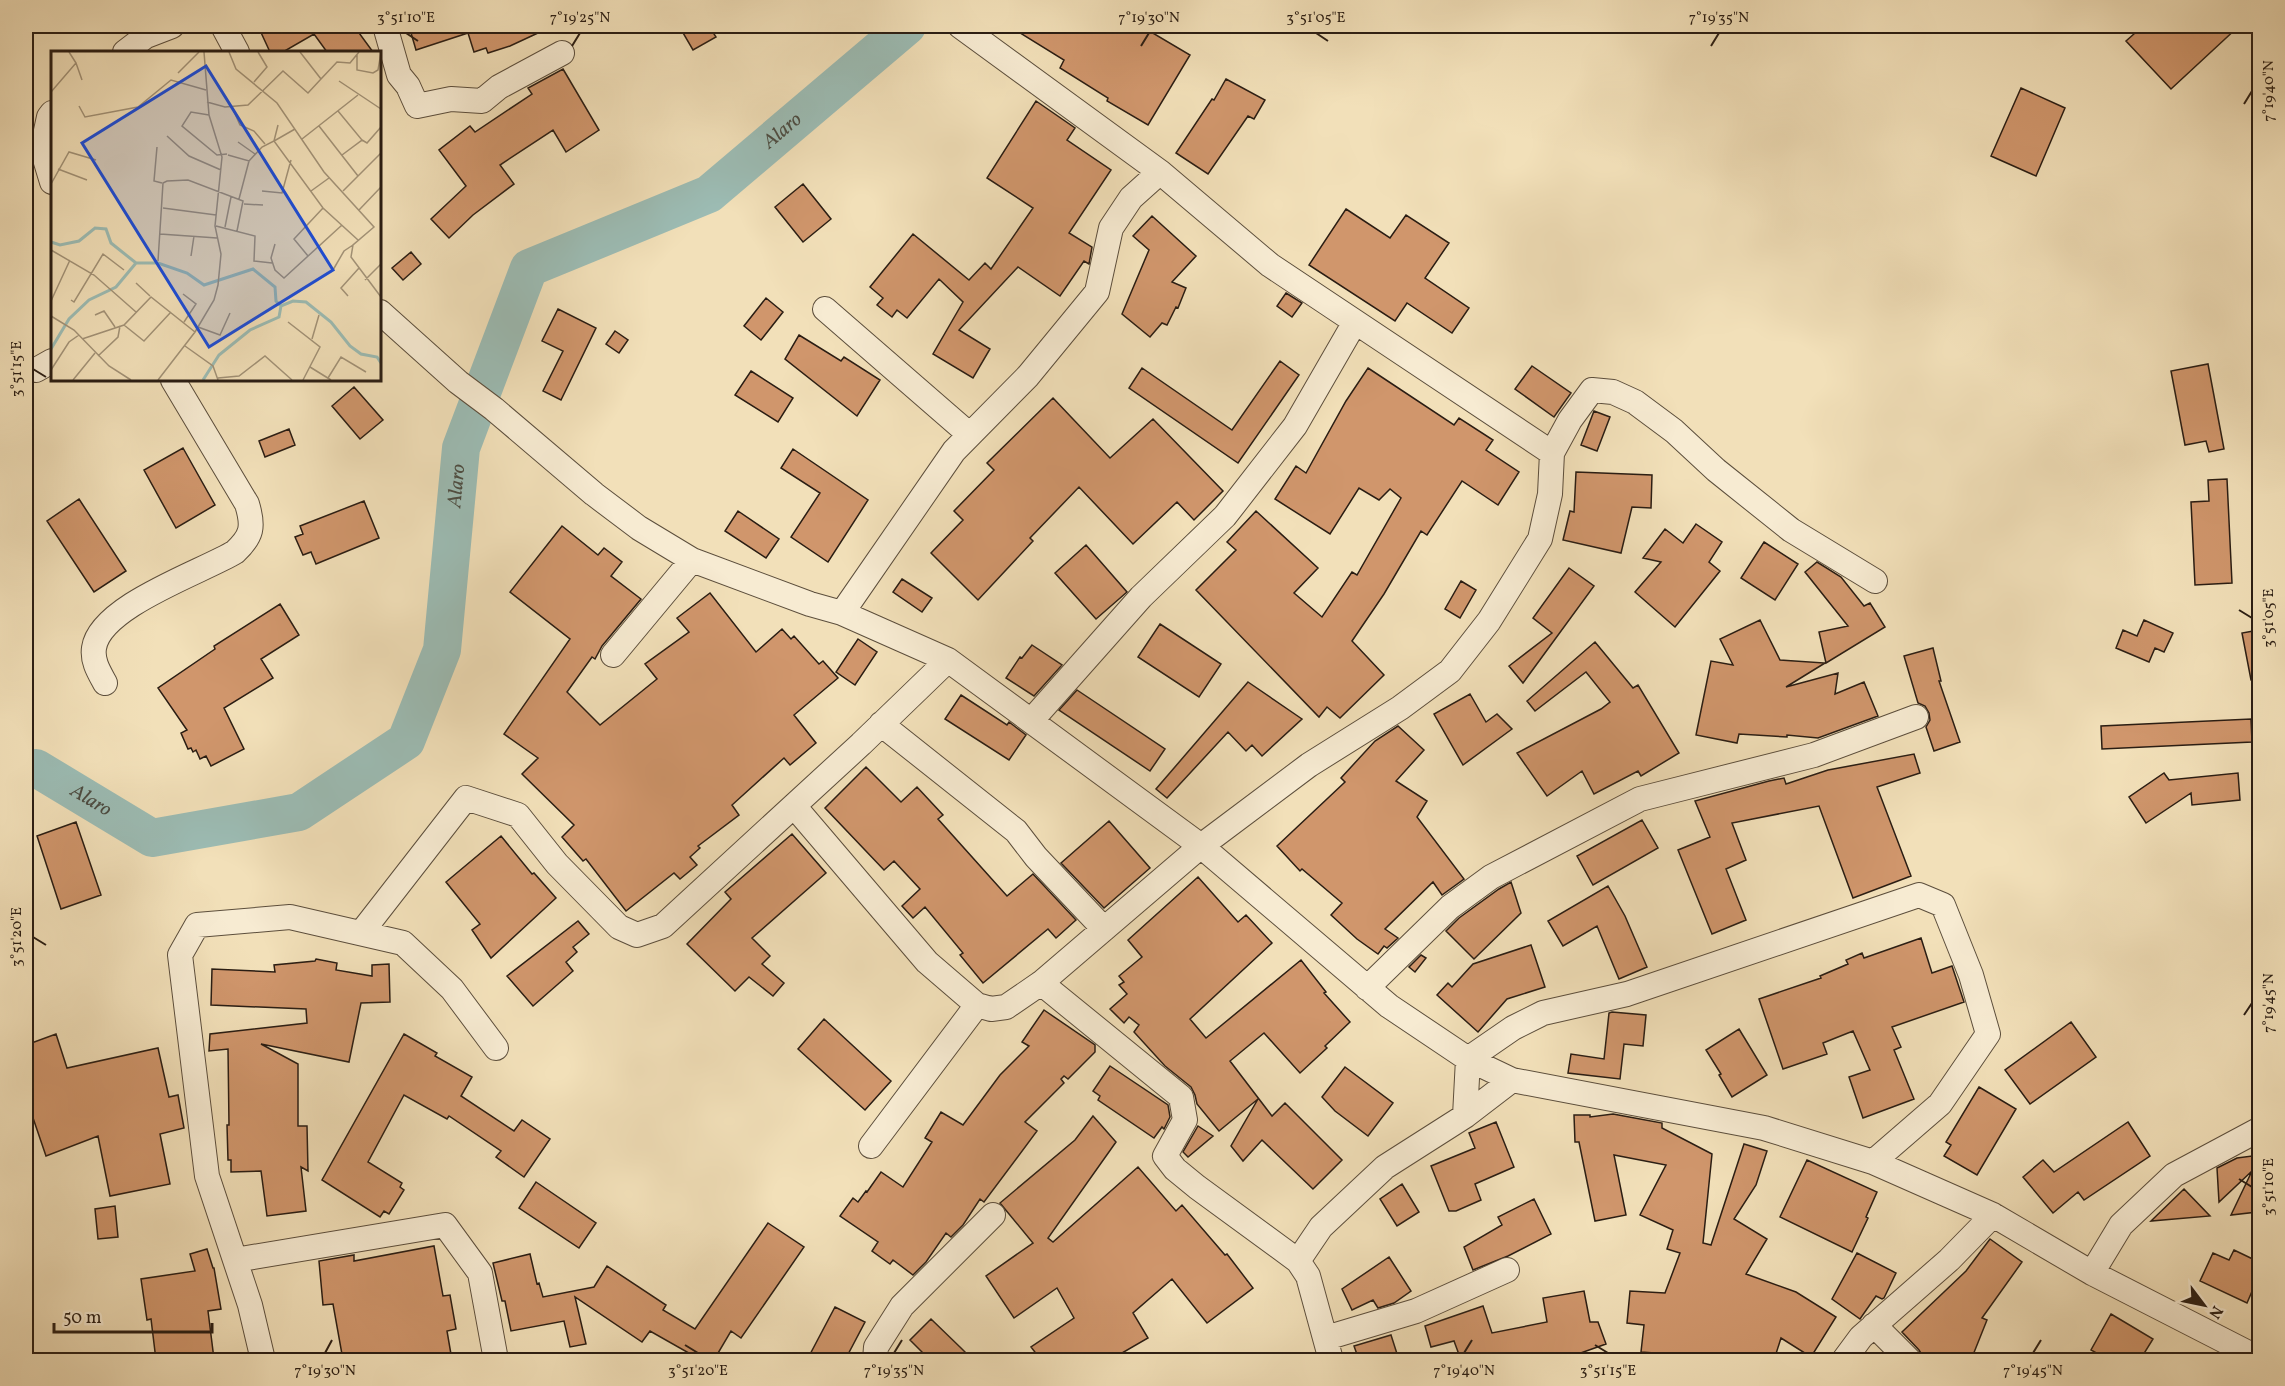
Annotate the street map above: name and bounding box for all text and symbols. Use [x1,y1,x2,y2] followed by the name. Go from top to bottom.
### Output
[377,8,435,29] text: 3°51'10"E
[550,8,610,29] text: 7°19'25"N
[1118,8,1180,29] text: 7°19'30"N
[1286,8,1346,29] text: 3°51'05"E
[1689,8,1749,29] text: 7°19'35"N
[51,51,381,381] inset map
[2259,60,2280,122] text: 7°19'40"N
[756,106,809,157] water label: Alaro
[7,341,28,397] text: 3°51'15"E
[441,463,473,510] water label: Alaro
[2259,588,2280,648] text: 3°51'05"E
[64,777,117,824] water label: Alaro
[7,907,28,967] text: 3°51'20"E
[2259,973,2280,1033] text: 7°19'45"N
[2259,1158,2280,1216] text: 3°51'10"E
[2174,1275,2234,1335] north arrow
[54,1296,212,1334] scale bar
[2202,1301,2227,1323] text: N
[63,1306,102,1331] text: 50 m
[294,1361,356,1382] text: 7°19'30"N
[668,1361,728,1382] text: 3°51'20"E
[864,1361,924,1382] text: 7°19'35"N
[1433,1361,1495,1382] text: 7°19'40"N
[1580,1361,1636,1382] text: 3°51'15"E
[2003,1361,2063,1382] text: 7°19'45"N

